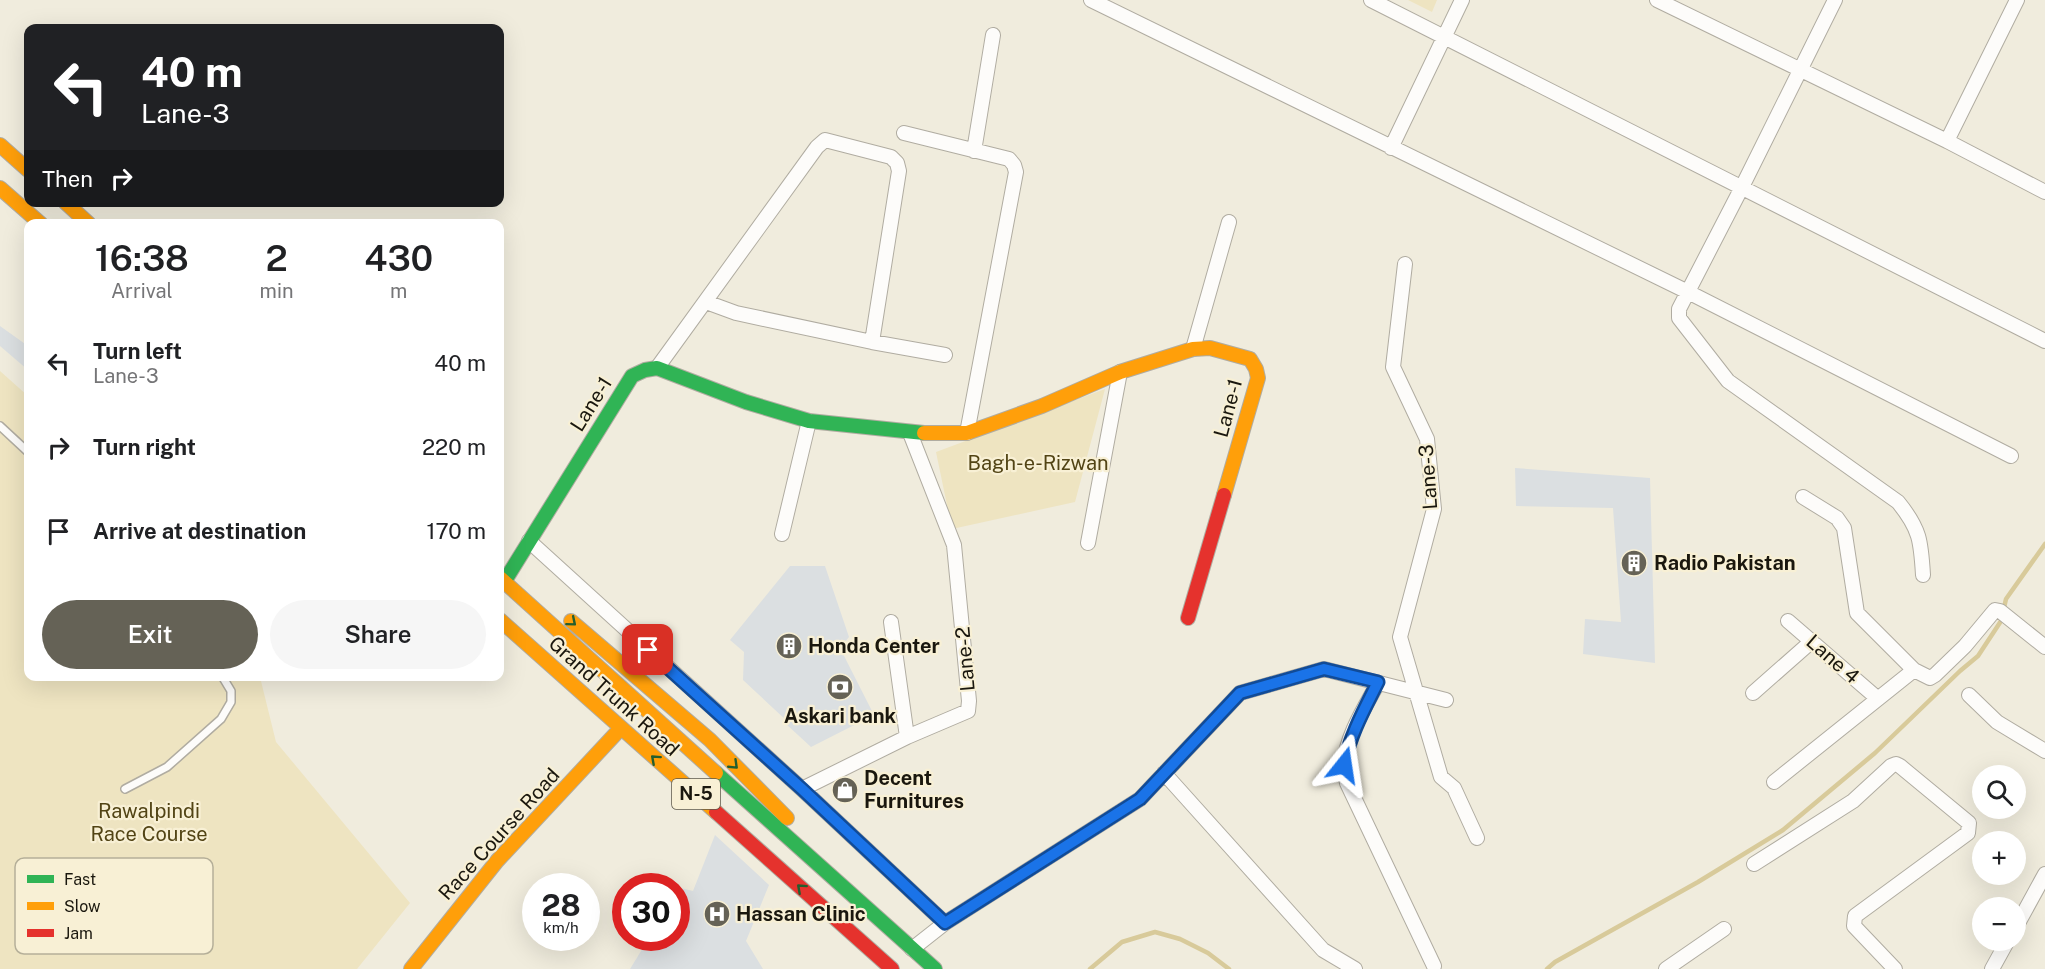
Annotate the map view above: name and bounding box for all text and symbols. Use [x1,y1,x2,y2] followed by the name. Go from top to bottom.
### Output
[141,47,243,96] text: 40 m
[42,48,120,126] icon: left
[141,97,229,129] text: Lane-3
[105,162,138,195] icon: right
[42,166,93,192] text: Then
[95,237,189,279] text: 16:38
[265,237,288,279] text: 2
[364,237,433,279] text: 430
[111,279,173,303] text: Arrival
[260,279,294,303] text: min
[390,279,407,303] text: m
[93,338,182,364] text: Turn left
[42,347,75,380] icon: left
[434,350,486,376] text: 40 m
[93,364,159,388] text: Lane-3
[565,372,617,436] street label: Lane-1
[1209,376,1247,440] street label: Lane-1
[42,431,75,464] icon: right
[93,434,196,460] text: Turn right
[422,434,486,460] text: 220 m
[1414,443,1442,511] street label: Lane-3
[968,451,1108,475] park label: Bagh-e-Rizwan
[42,515,75,548] icon: arrive
[93,518,306,544] text: Arrive at destination
[426,518,486,544] text: 170 m
[1619,548,1649,578] building icon: Radio Pakistan
[1654,551,1796,575] place label: Radio Pakistan
[42,600,258,669] button: Exit
[270,600,486,669] button: Share
[565,615,576,626] one-way arrow
[622,624,673,675] pin
[950,626,980,692] street label: Lane-2
[1802,629,1864,689] street label: Lane 4
[544,631,684,761] street label: Grand Trunk Road
[774,631,804,661] building icon: Honda Center
[631,633,664,666] icon: arrive
[808,634,940,658] place label: Honda Center
[825,672,855,702] bank icon: Askari bank
[784,704,897,728] place label: Askari bank
[1312,733,1376,797] position arrow
[651,755,662,766] one-way arrow
[727,758,738,769] one-way arrow
[433,763,565,905] street label: Race Course Road
[1972,765,2026,951] map controls
[1972,765,2026,819] button: search
[864,766,964,813] place label: Decent Furnitures
[830,775,860,805] shop icon: Decent Furnitures
[672,779,720,809] road number: N-5
[90,799,208,846] park label: Rawalpindi Race Course
[1972,831,2026,885] button: +
[15,858,213,954] legend
[64,870,96,889] text: Fast
[612,873,690,951] speed limit sign: 30
[797,884,808,895] one-way arrow
[541,887,581,923] text: 28
[64,897,101,916] text: Slow
[1972,897,2026,951] button: −
[702,899,732,929] hospital icon: Hassan Clinic
[736,902,866,926] place label: Hassan Clinic
[543,919,579,936] text: km/h
[64,924,93,943] text: Jam

